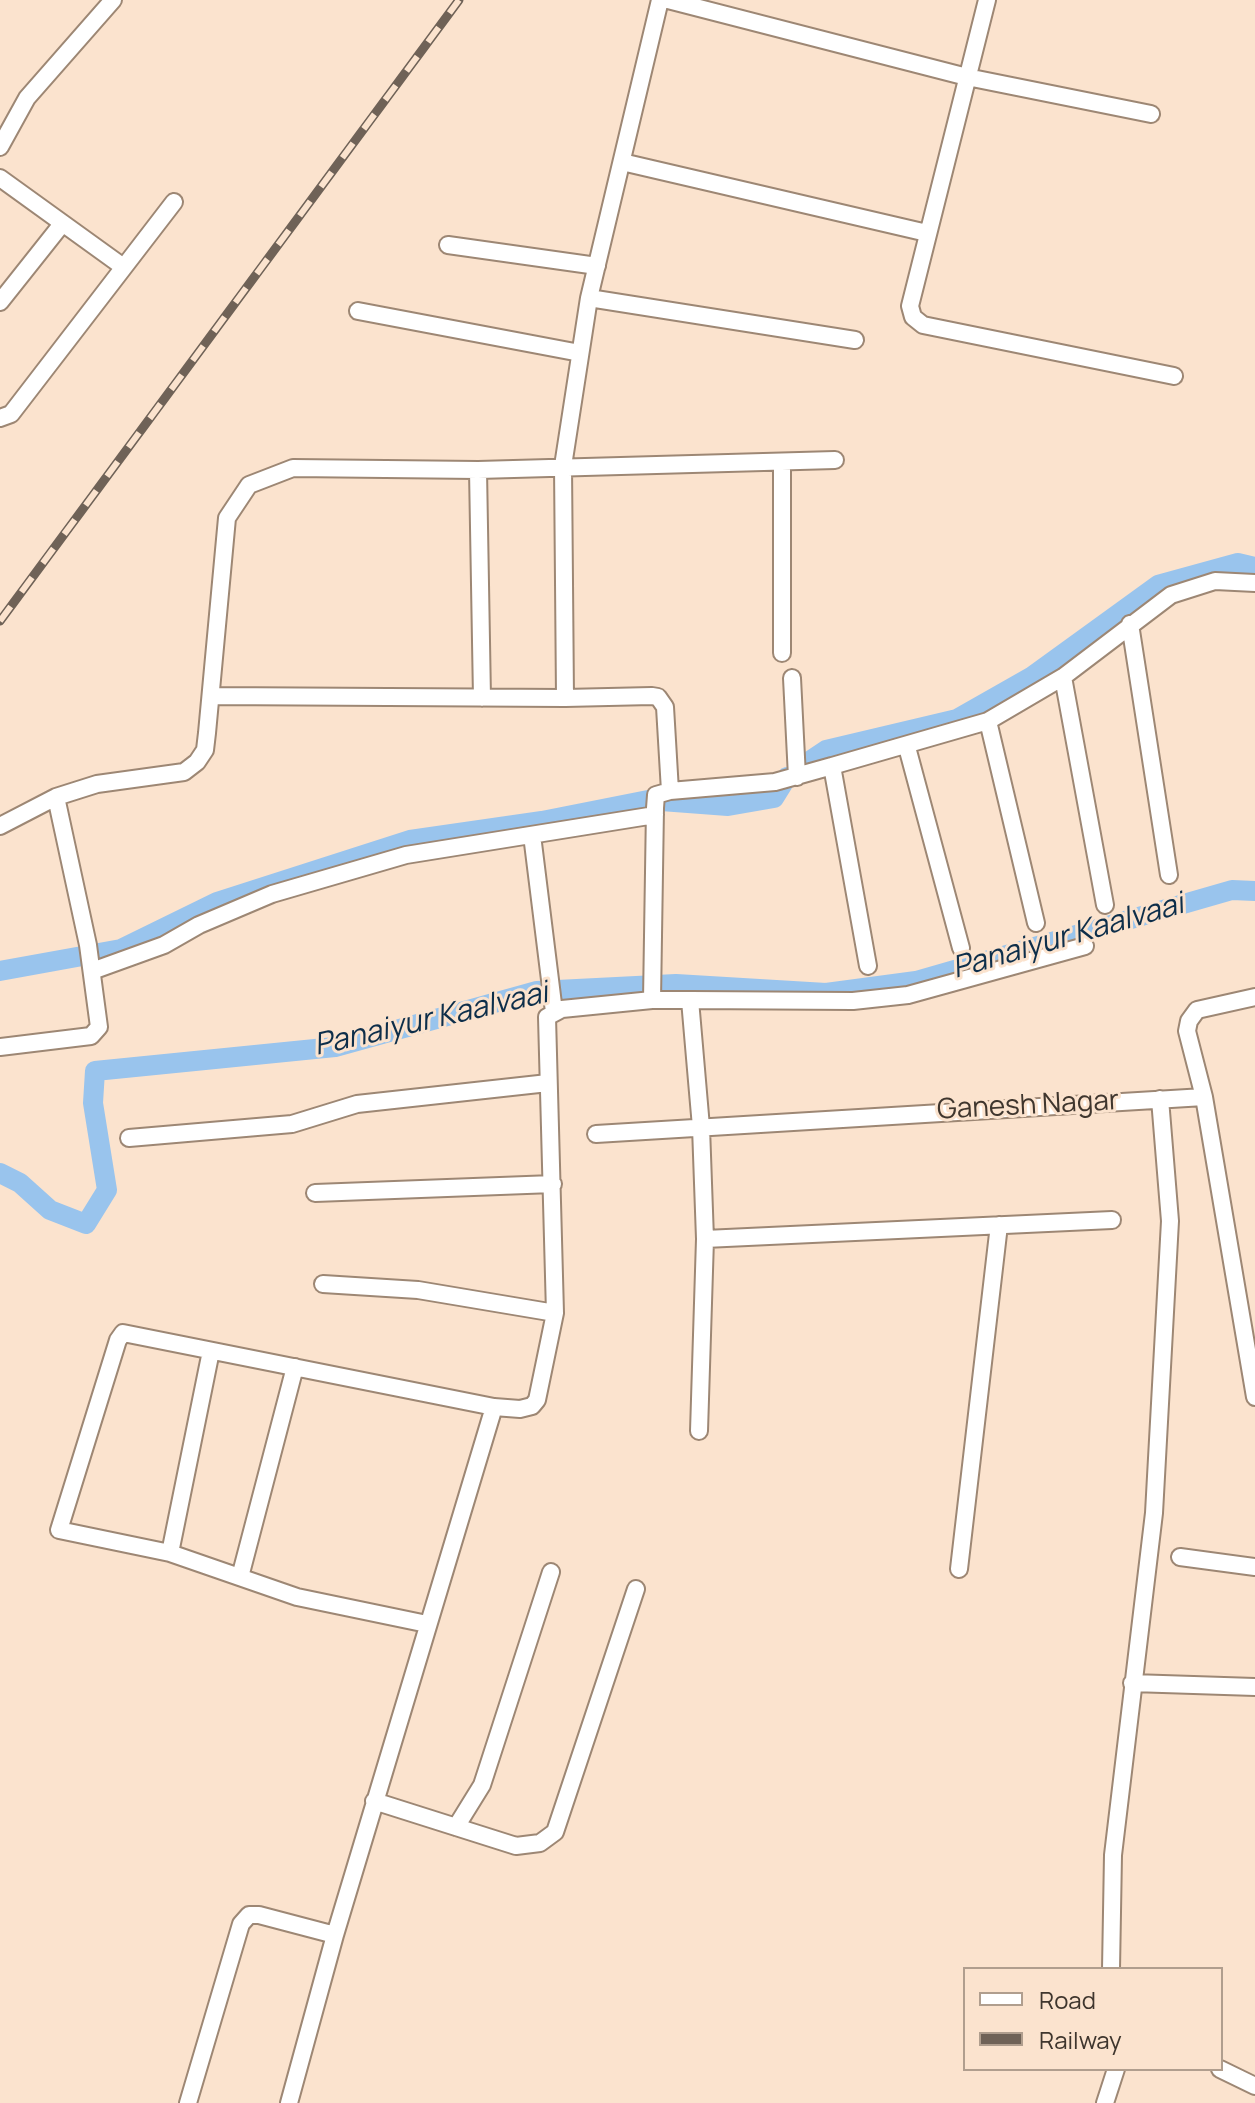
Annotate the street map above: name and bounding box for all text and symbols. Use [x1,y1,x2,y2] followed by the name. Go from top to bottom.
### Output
[948,887,1188,987] water label: Panaiyur Kaalvaai
[311,976,551,1064] water label: Panaiyur Kaalvaai
[936,1084,1120,1128] street label: Ganesh Nagar
[963,1967,1223,2071] legend
[1039,1983,1096,2016] text: Road
[1039,2023,1122,2056] text: Railway

